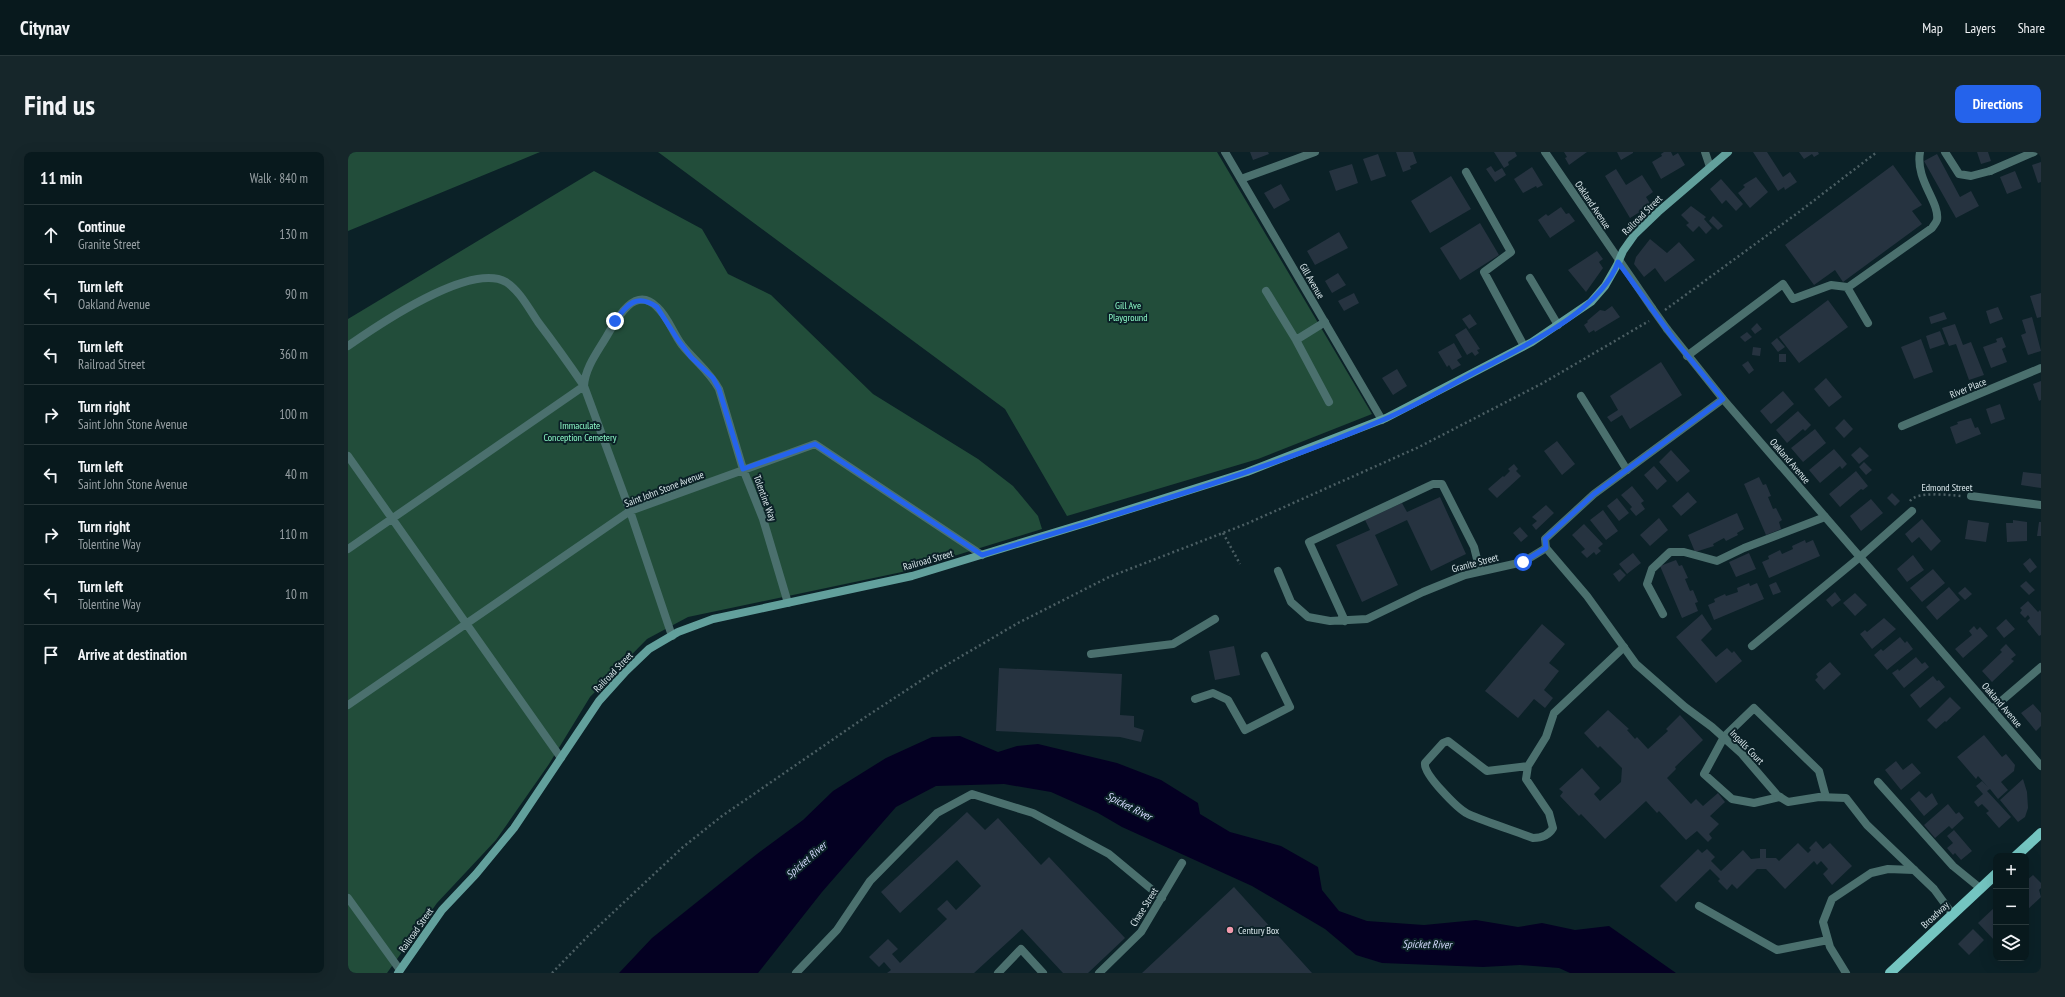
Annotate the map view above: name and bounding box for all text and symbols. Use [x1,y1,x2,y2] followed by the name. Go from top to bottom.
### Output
[20,16,70,40] text: Citynav
[1922,19,1943,37] text: Map
[1965,19,1996,37] text: Layers
[2018,19,2045,37] text: Share
[1955,85,2041,123] button: Directions
[24,86,95,123] text: Find us
[40,167,82,189] text: 11 min
[250,170,308,187] text: Walk · 840 m
[1572,178,1614,232] street label: Oakland Avenue
[1619,192,1665,238] street label: Railroad Street
[78,217,125,236] text: Continue
[40,224,62,246] icon: ahead
[279,226,308,243] text: 130 m
[78,236,140,253] text: Granite Street
[1297,261,1327,301] street label: Gill Avenue
[78,277,123,296] text: Turn left
[40,284,62,306] icon: left
[285,286,308,303] text: 90 m
[78,296,150,313] text: Oakland Avenue
[1108,299,1148,324] park label: Gill Ave Playground
[606,312,624,330] route end
[78,337,123,356] text: Turn left
[40,344,62,366] icon: left
[279,346,308,363] text: 360 m
[78,356,145,373] text: Railroad Street
[1948,375,1988,401] street label: River Place
[78,397,130,416] text: Turn right
[40,404,62,426] icon: right
[279,406,308,423] text: 100 m
[78,416,188,433] text: Saint John Stone Avenue
[544,419,617,444] park label: Immaculate Conception Cemetery
[1767,436,1813,486] street label: Oakland Avenue
[78,457,123,476] text: Turn left
[40,464,62,486] icon: left
[285,466,308,483] text: 40 m
[622,468,706,510] street label: Saint John Stone Avenue
[751,473,779,523] street label: Tolentine Way
[78,476,188,493] text: Saint John Stone Avenue
[1922,481,1973,494] street label: Edmond Street
[78,517,130,536] text: Turn right
[40,524,62,546] icon: right
[279,526,308,543] text: 110 m
[78,536,141,553] text: Tolentine Way
[901,547,955,573] street label: Railroad Street
[1450,550,1500,575] street label: Granite Street
[1514,553,1532,571] route start
[78,577,123,596] text: Turn left
[40,584,62,606] icon: left
[285,586,308,603] text: 10 m
[78,596,141,613] text: Tolentine Way
[40,644,62,666] icon: arrive
[78,645,187,664] text: Arrive at destination
[590,649,636,695] street label: Railroad Street
[1979,680,2025,730] street label: Oakland Avenue
[1727,727,1767,767] street label: Ingalls Court
[1104,789,1156,824] water label: Spicket River
[783,837,831,881] water label: Spicket River
[1993,853,2029,961] map controls
[1993,853,2029,889] button: +
[1127,885,1161,929] street label: Chase Street
[1993,889,2029,925] button: −
[1918,899,1952,931] street label: Broadway
[396,905,436,955] street label: Railroad Street
[1238,924,1279,937] place label: Century Box
[1225,925,1235,935] marker: Century Box
[1993,925,2029,961] button: layers
[1402,937,1454,951] water label: Spicket River

